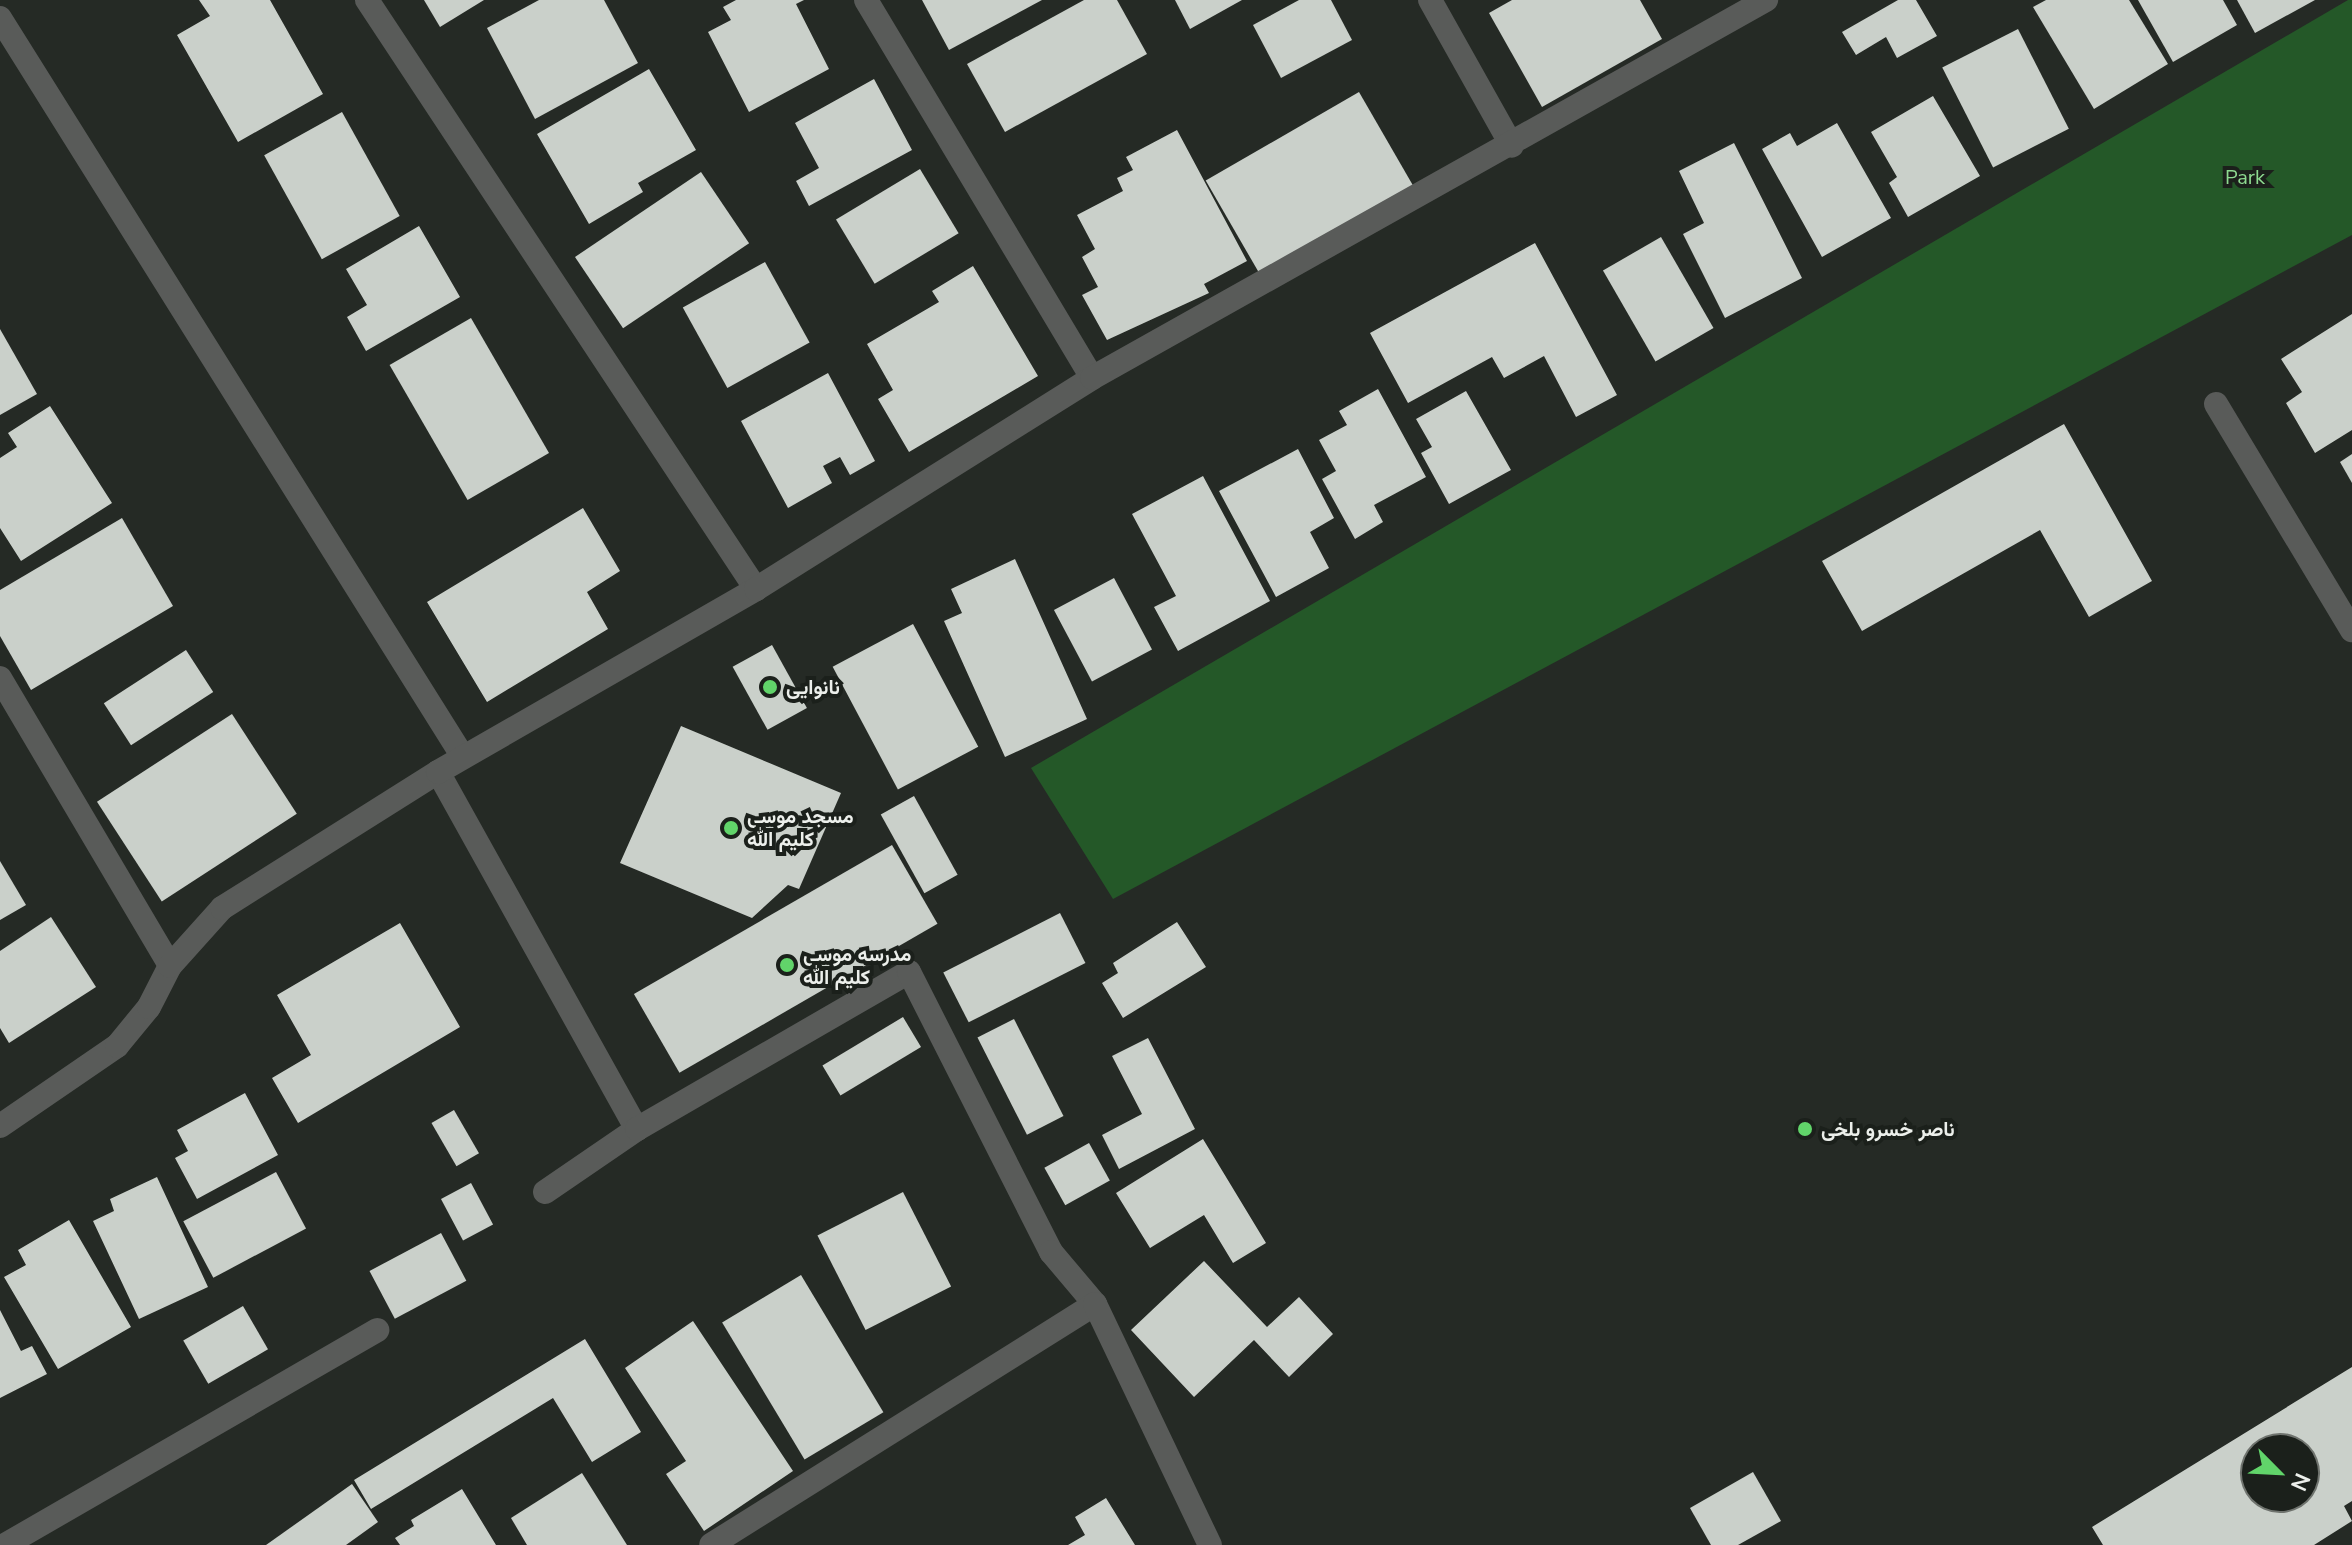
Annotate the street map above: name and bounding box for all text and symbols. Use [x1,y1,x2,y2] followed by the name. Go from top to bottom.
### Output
[2225,165,2265,189] park label: Park
[786,675,840,699] place label: نانوایی
[761,678,779,696] marker: نانوایی
[747,804,854,851] place label: مسجد موسی کلیم الله
[722,819,740,837] marker: مسجد موسی کلیم الله
[803,942,911,989] place label: مدرسه موسی کلیم الله
[778,956,796,974] marker: مدرسه موسی کلیم الله
[1821,1117,1955,1141] place label: ناصر خسرو بلخی
[1796,1120,1814,1138] marker: ناصر خسرو بلخی
[2240,1433,2320,1513] north arrow
[2283,1468,2317,1496] text: N

